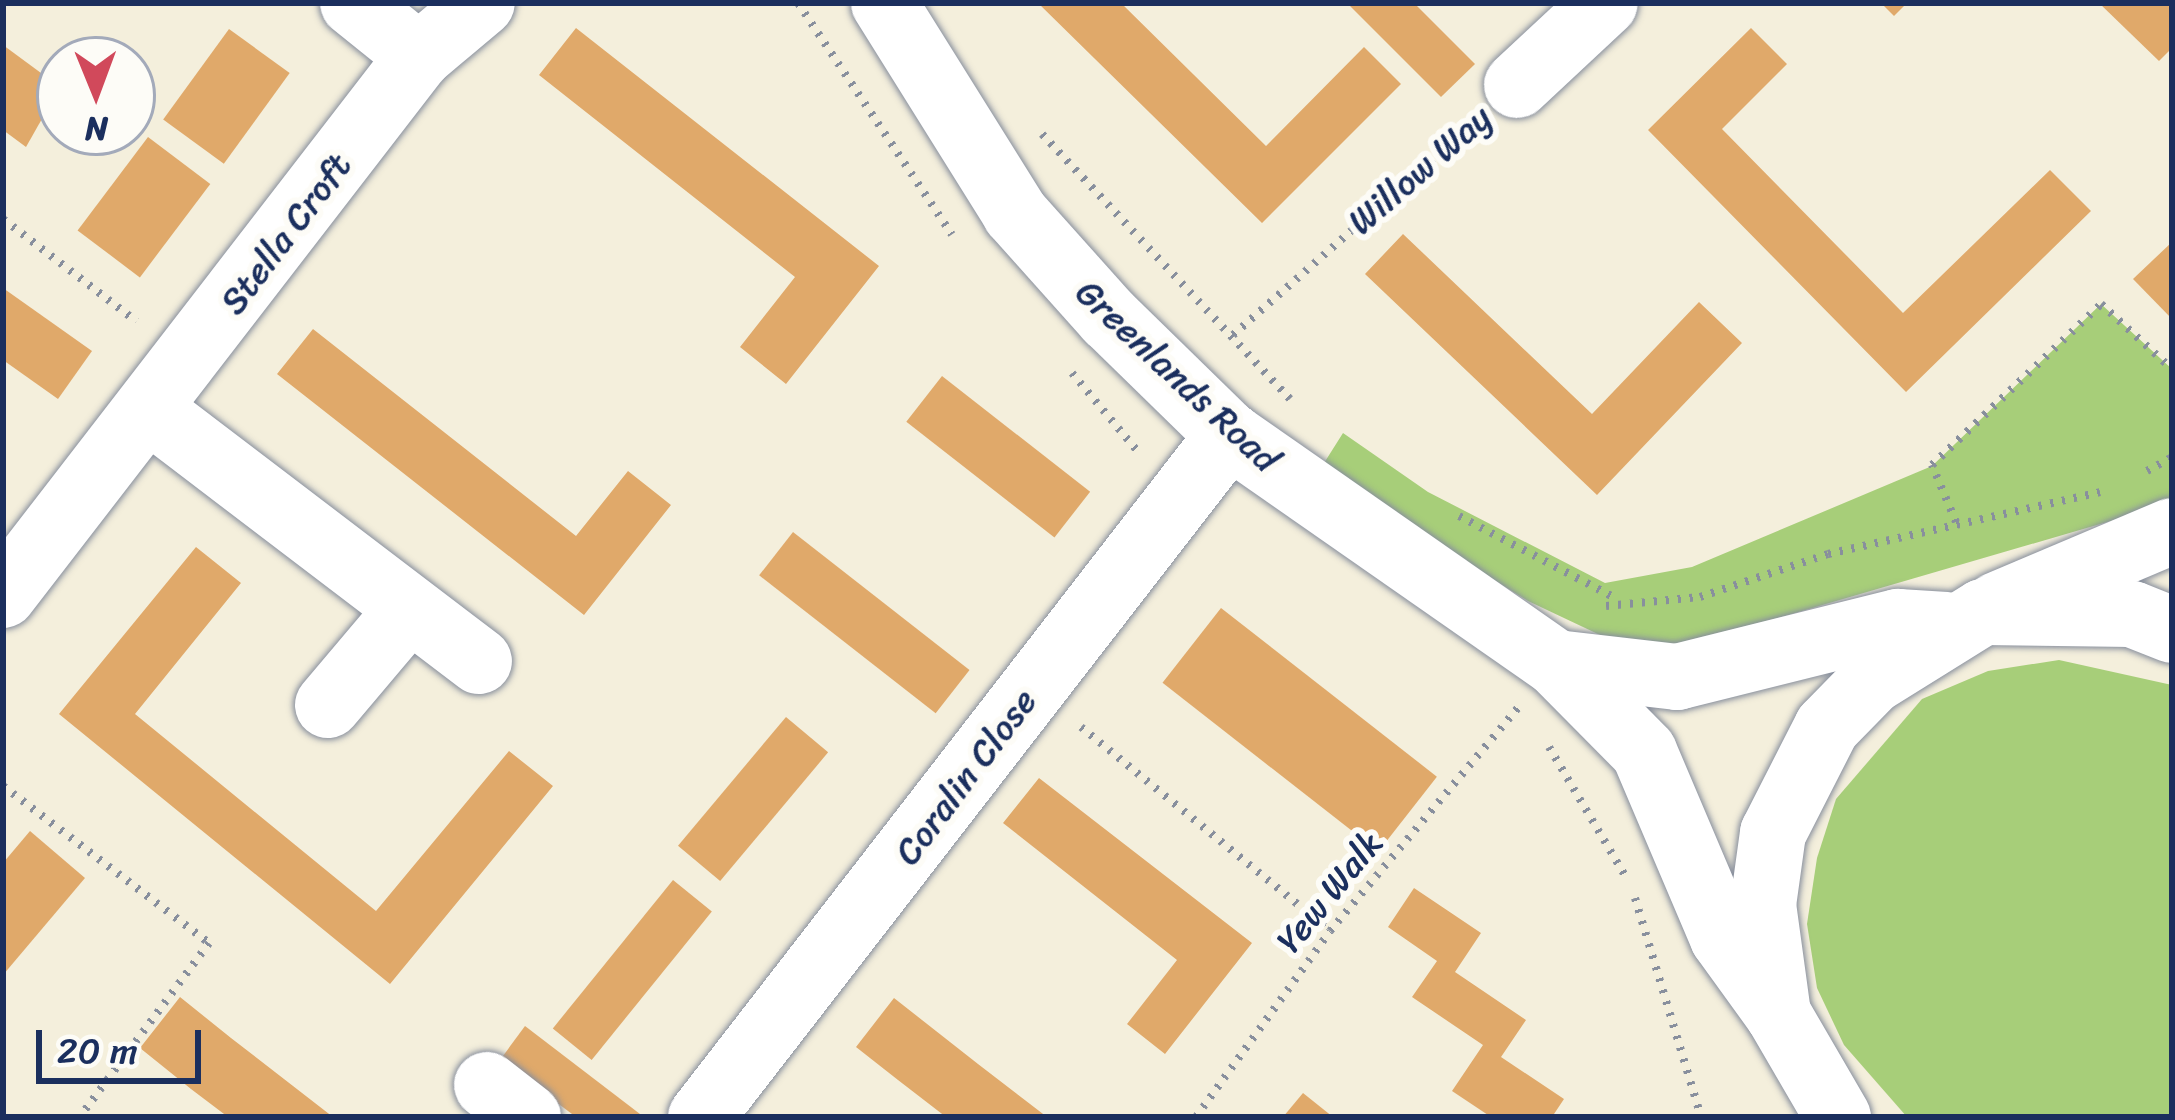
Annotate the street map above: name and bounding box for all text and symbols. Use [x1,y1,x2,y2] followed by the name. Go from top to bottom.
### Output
[36,36,156,156] north arrow
[1340,96,1500,244] street label: Willow Way
[85,100,109,158] text: N
[211,145,361,323] street label: Stella Croft
[1067,271,1287,481] street label: Greenlands Road
[886,681,1046,873] street label: Coralin Close
[1268,822,1392,962] street label: Yew Walk
[42,1006,207,1080] scale bar
[57,1019,138,1083] text: 20 m

